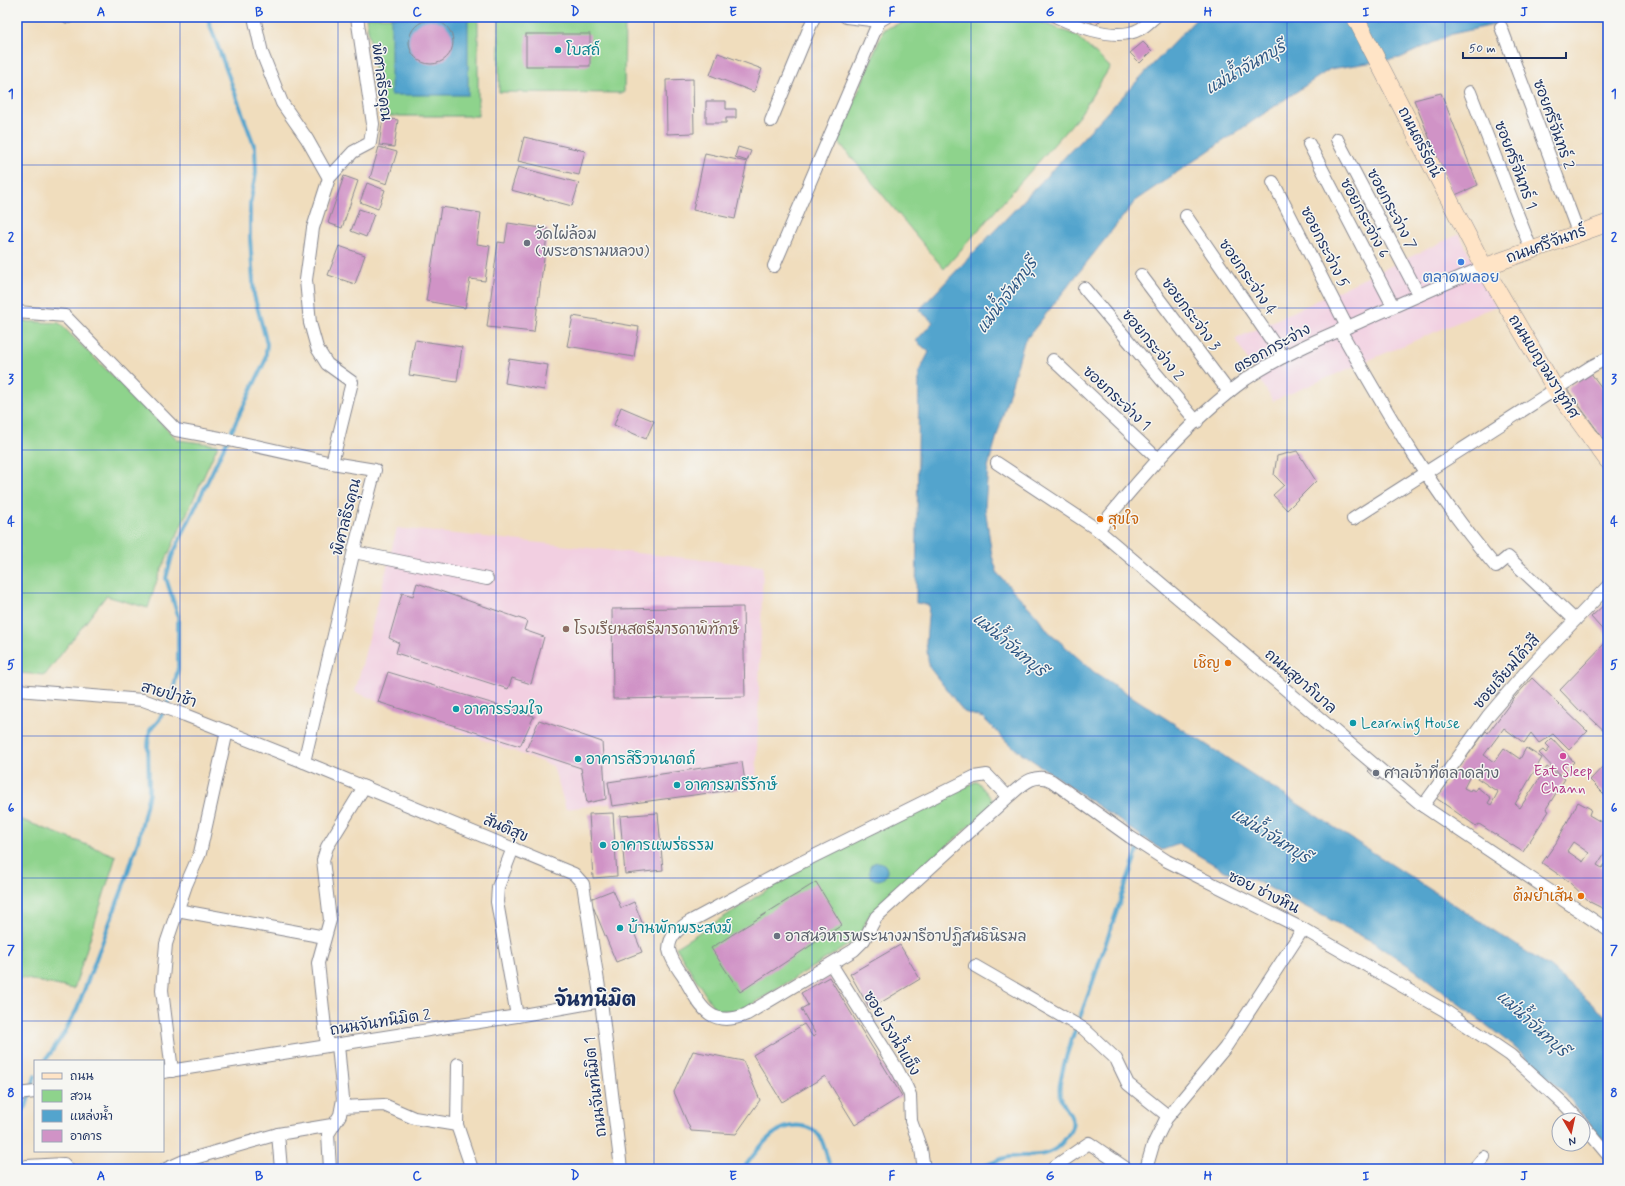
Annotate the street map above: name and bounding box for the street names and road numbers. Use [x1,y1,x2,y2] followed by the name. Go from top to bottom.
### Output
[366,42,396,122] street label: พิศาลธีรคุณ
[1528,76,1579,172] street label: ซอยศรีจันทร์ 2
[1393,103,1447,182] street label: ถนนตรีรัตน์
[1489,118,1542,212] street label: ซอยศรีจันทร์ 1
[1361,165,1422,253] street label: ซอยกระจ่าง 7
[1335,175,1395,262] street label: ซอยกระจ่าง 6
[1295,203,1354,292] street label: ซอยกระจ่าง 5
[1503,220,1590,269] street label: ถนนศรีจันทร์
[1214,235,1282,320] street label: ซอยกระจ่าง 4
[1156,273,1225,355] street label: ซอยกระจ่าง 3
[1117,305,1189,385] street label: ซอยกระจ่าง 2
[1503,311,1584,423] street label: ถนนเบญจมราชูทิศ
[1230,319,1314,378] street label: ตรอกกระจ่าง
[1078,361,1155,436] street label: ซอยกระจ่าง 1
[328,477,366,558] street label: พิศาลธีรคุณ
[1468,630,1545,714] street label: ซอยเจียมโค้วสี
[1260,645,1341,719] street label: ถนนสุขาภิบาล
[138,676,199,713] street label: สายป่าช้า
[480,811,531,847] street label: สันติสุข
[1224,866,1303,919] street label: ซอย ช่างหิน
[858,985,929,1080] street label: ซอย โรงน้ำแข็ง
[328,1005,432,1041] street label: ถนนจันทนิมิต 2
[580,1036,612,1138] street label: ถนนจันทนิมิต 1

